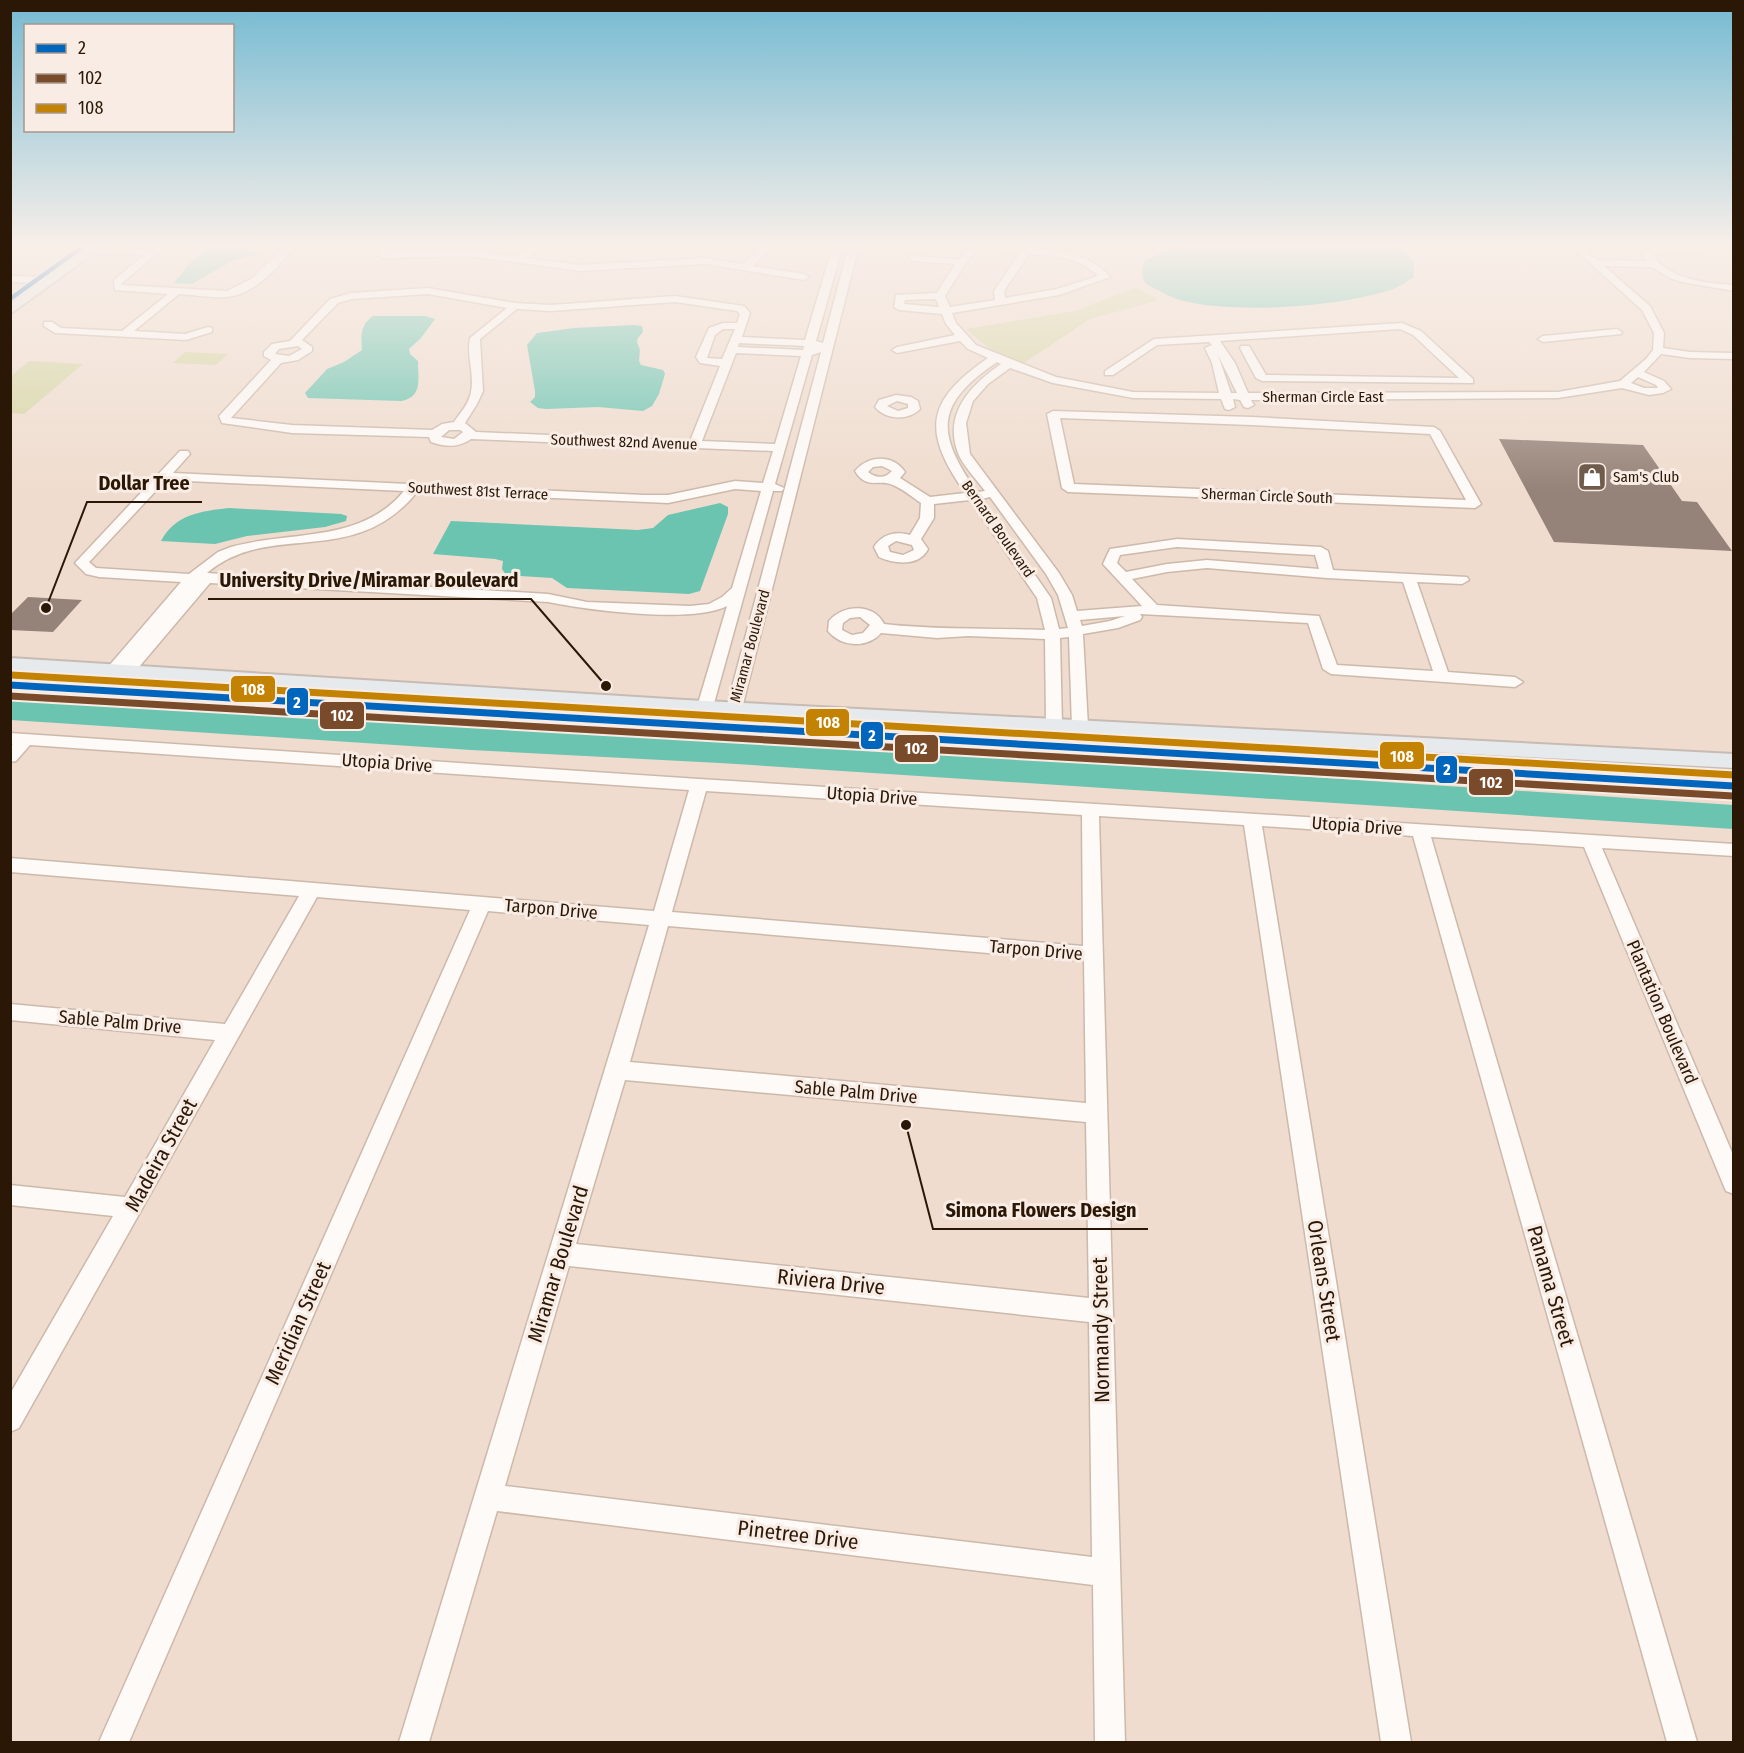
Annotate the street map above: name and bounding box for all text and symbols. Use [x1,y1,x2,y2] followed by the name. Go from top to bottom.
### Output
[24,24,234,132] legend
[78,37,86,59] text: 2
[78,67,102,89] text: 102
[78,97,103,119] text: 108
[1262,388,1384,406] street label: Sherman Circle East
[550,430,698,454] street label: Southwest 82nd Avenue
[1576,461,1608,493] shop icon: Sam's Club
[87,464,202,502] callout: Dollar Tree
[1613,468,1679,486] place label: Sam's Club
[98,471,190,495] text: Dollar Tree
[958,477,1038,581] street label: Bernard Boulevard
[407,478,549,504] street label: Southwest 81st Terrace
[1201,485,1333,507] street label: Sherman Circle South
[208,561,531,599] callout: University Drive/Miramar Boulevard
[220,568,518,592] text: University Drive/Miramar Boulevard
[726,588,774,704] street label: Miramar Boulevard
[230,675,276,703] line badge: 108
[241,680,266,699] text: 108
[286,687,309,716] line badge: 2
[292,693,301,712] text: 2
[319,701,365,730] line badge: 102
[331,706,354,725] text: 102
[805,708,850,737] line badge: 108
[816,713,841,732] text: 108
[860,721,884,750] line badge: 2
[867,726,876,745] text: 2
[894,734,939,763] line badge: 102
[905,739,928,758] text: 102
[1379,741,1425,770] line badge: 108
[1390,747,1415,766] text: 108
[341,749,433,777] street label: Utopia Drive
[1435,755,1458,784] line badge: 2
[1442,760,1451,779] text: 2
[1468,768,1514,796] line badge: 102
[1480,773,1503,792] text: 102
[826,782,918,810] street label: Utopia Drive
[1311,812,1403,840] street label: Utopia Drive
[504,894,599,924] street label: Tarpon Drive
[989,935,1084,965] street label: Tarpon Drive
[1622,937,1702,1087] street label: Plantation Boulevard
[58,1006,182,1038] street label: Sable Palm Drive
[794,1076,918,1108] street label: Sable Palm Drive
[119,1094,203,1216] street label: Madeira Street
[522,1183,594,1345] street label: Miramar Boulevard
[933,1191,1148,1229] callout: Simona Flowers Design
[945,1198,1137,1222] text: Simona Flowers Design
[1302,1218,1346,1344] street label: Orleans Street
[1521,1223,1581,1350] street label: Panama Street
[259,1257,337,1389] street label: Meridian Street
[1087,1257,1115,1403] street label: Normandy Street
[776,1263,886,1301] street label: Riviera Drive
[736,1515,860,1555] street label: Pinetree Drive

